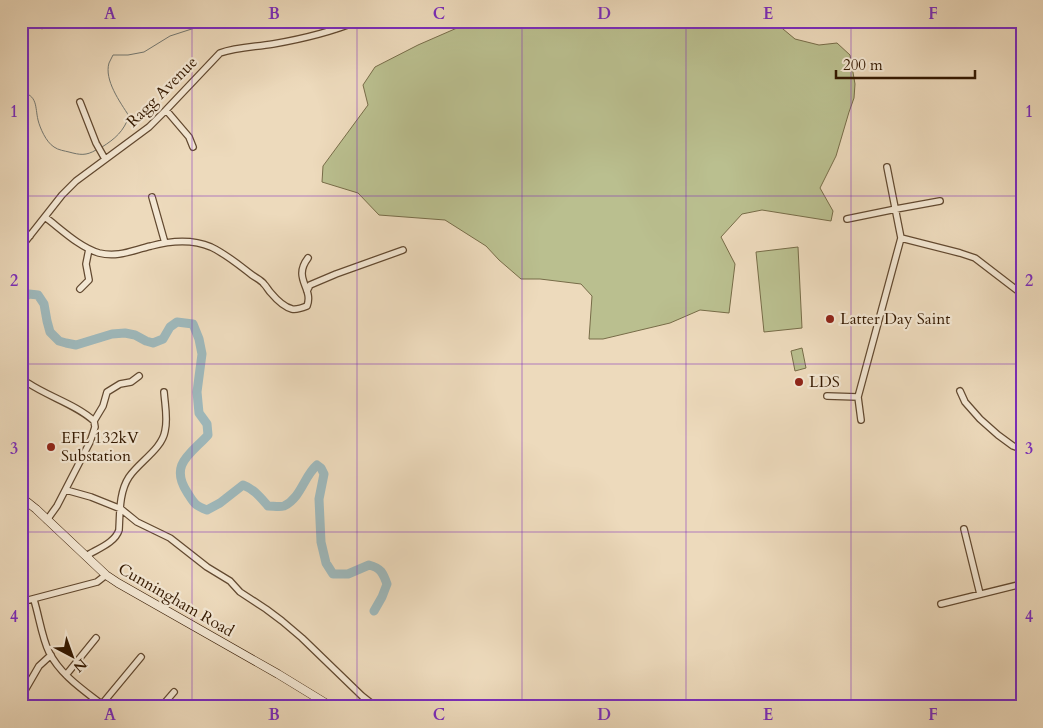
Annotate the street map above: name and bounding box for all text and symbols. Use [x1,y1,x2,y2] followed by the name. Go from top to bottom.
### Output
[104,3,116,25] text: A
[268,3,280,25] text: B
[433,3,445,25] text: C
[597,3,611,25] text: D
[763,3,773,25] text: E
[928,3,938,25] text: F
[836,48,974,80] scale bar
[122,52,202,132] street label: Ragg Avenue
[843,55,883,75] text: 200 m
[10,101,18,123] text: 1
[1025,101,1033,123] text: 1
[10,270,18,292] text: 2
[1025,270,1033,292] text: 2
[840,308,950,330] place label: Latter Day Saint
[824,313,836,325] marker: Latter Day Saint
[809,371,840,393] place label: LDS
[793,376,805,388] marker: LDS
[61,427,139,467] place label: EFL 132kV Substation
[10,438,18,460] text: 3
[1025,438,1033,460] text: 3
[45,441,57,453] marker: EFL 132kV Substation
[114,558,238,642] street label: Cunningham Road
[10,606,18,628] text: 4
[1025,606,1033,628] text: 4
[48,630,98,680] north arrow
[69,654,91,677] text: N
[104,704,116,726] text: A
[268,704,280,726] text: B
[433,704,445,726] text: C
[597,704,611,726] text: D
[763,704,773,726] text: E
[928,704,938,726] text: F

